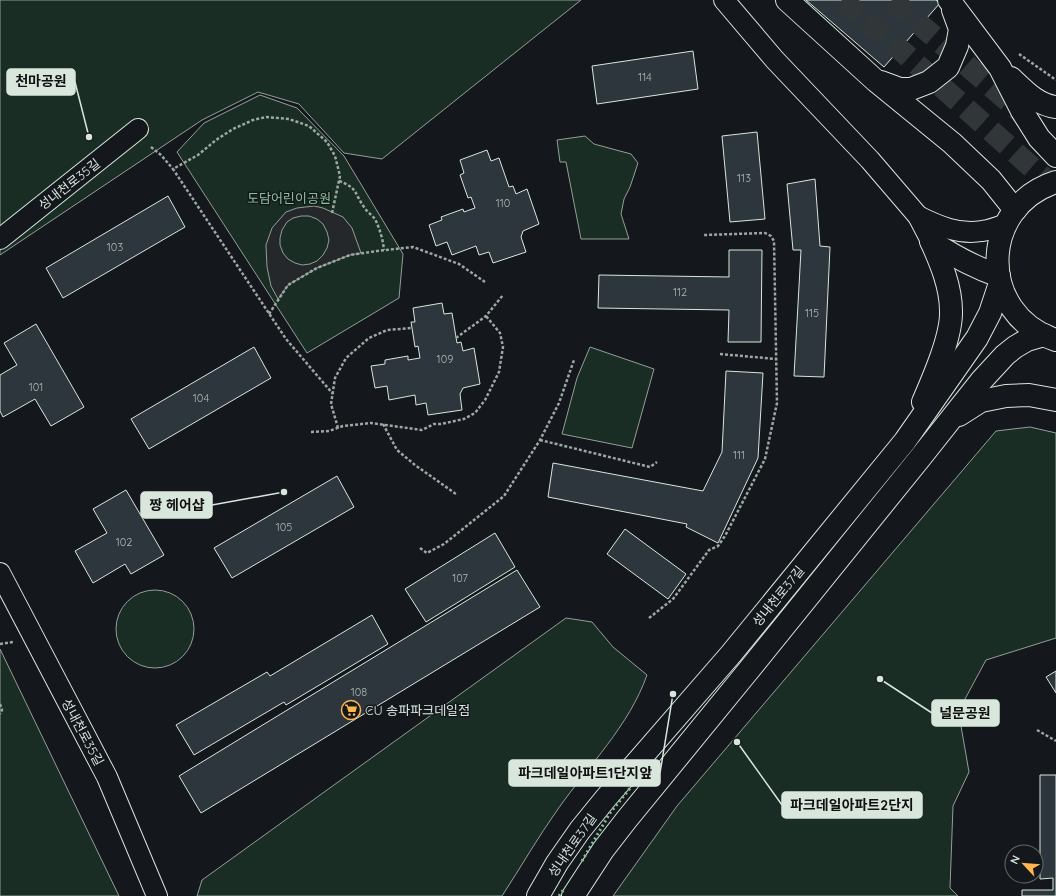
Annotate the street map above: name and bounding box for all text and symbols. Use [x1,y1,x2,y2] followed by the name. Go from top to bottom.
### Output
[7,69,75,95] callout: 천마공원
[638,70,652,84] house number: 114
[15,72,67,90] text: 천마공원
[35,155,103,213] street label: 성내천로35길
[737,171,751,185] house number: 113
[247,190,331,206] park label: 도담어린이공원
[496,196,510,210] house number: 110
[107,240,123,254] house number: 103
[673,285,687,299] house number: 112
[805,306,819,320] house number: 115
[437,352,453,366] house number: 109
[29,380,43,394] house number: 101
[193,391,209,405] house number: 104
[733,448,745,462] house number: 111
[141,492,212,518] callout: 짱 헤어샵
[149,496,205,514] text: 짱 헤어샵
[276,520,292,534] house number: 105
[116,535,132,549] house number: 102
[749,562,807,630] street label: 성내천로37길
[452,571,468,585] house number: 107
[351,685,367,699] house number: 108
[59,696,107,768] street label: 성내천로35길
[340,699,362,721] supermarket icon: CU 송파파크데일점
[932,700,999,726] callout: 널문공원
[365,702,470,718] place label: CU 송파파크데일점
[939,704,991,722] text: 널문공원
[509,760,660,786] callout: 파크데일아파트1단지앞
[518,764,652,782] text: 파크데일아파트1단지앞
[782,792,922,818] callout: 파크데일아파트2단지
[790,796,914,814] text: 파크데일아파트2단지
[544,810,600,880] street label: 성내천로37길
[1004,844,1044,884] north arrow
[1007,853,1023,866] text: N

